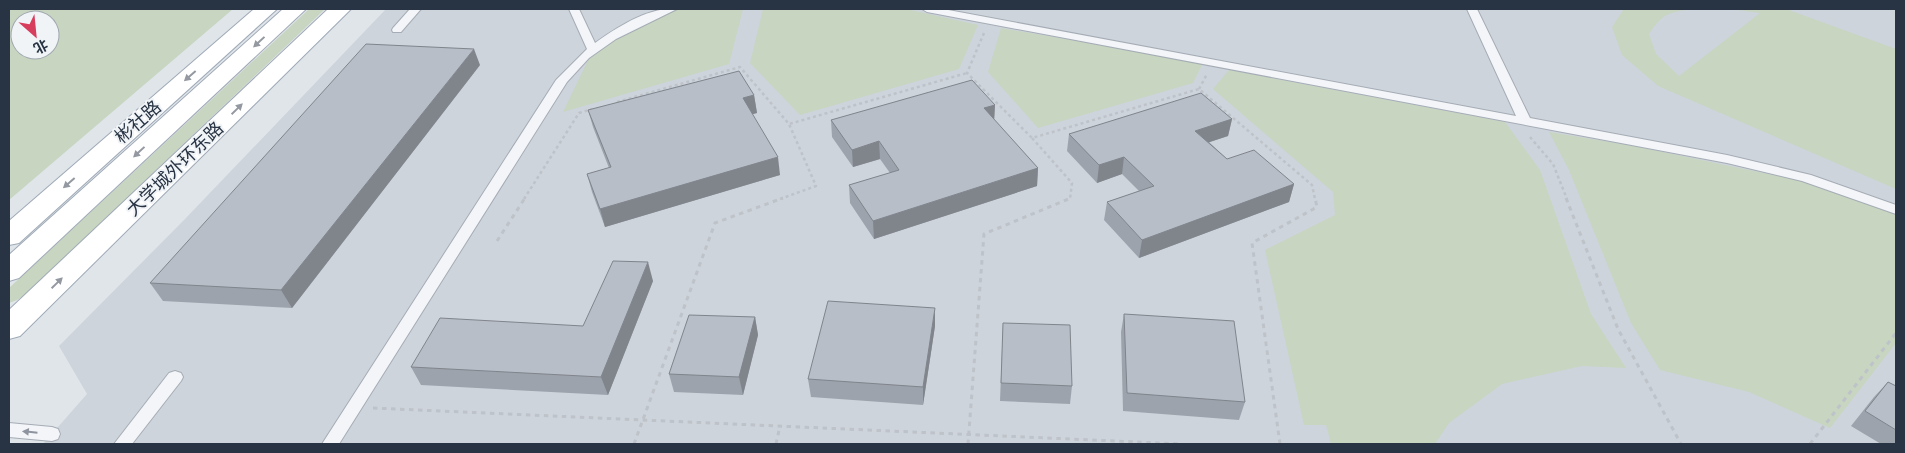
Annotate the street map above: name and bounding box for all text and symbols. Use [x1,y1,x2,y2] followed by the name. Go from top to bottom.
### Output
[10,10,60,60] north arrow
[31,36,51,57] text: 北
[253,36,265,48] one-way arrow
[185,70,197,82] one-way arrow
[111,97,165,147] street label: 彬社路
[231,103,243,115] one-way arrow
[123,118,227,220] street label: 大学城外环东路
[134,146,146,158] one-way arrow
[62,178,75,189] one-way arrow
[51,277,63,289] one-way arrow
[22,428,38,436] one-way arrow

